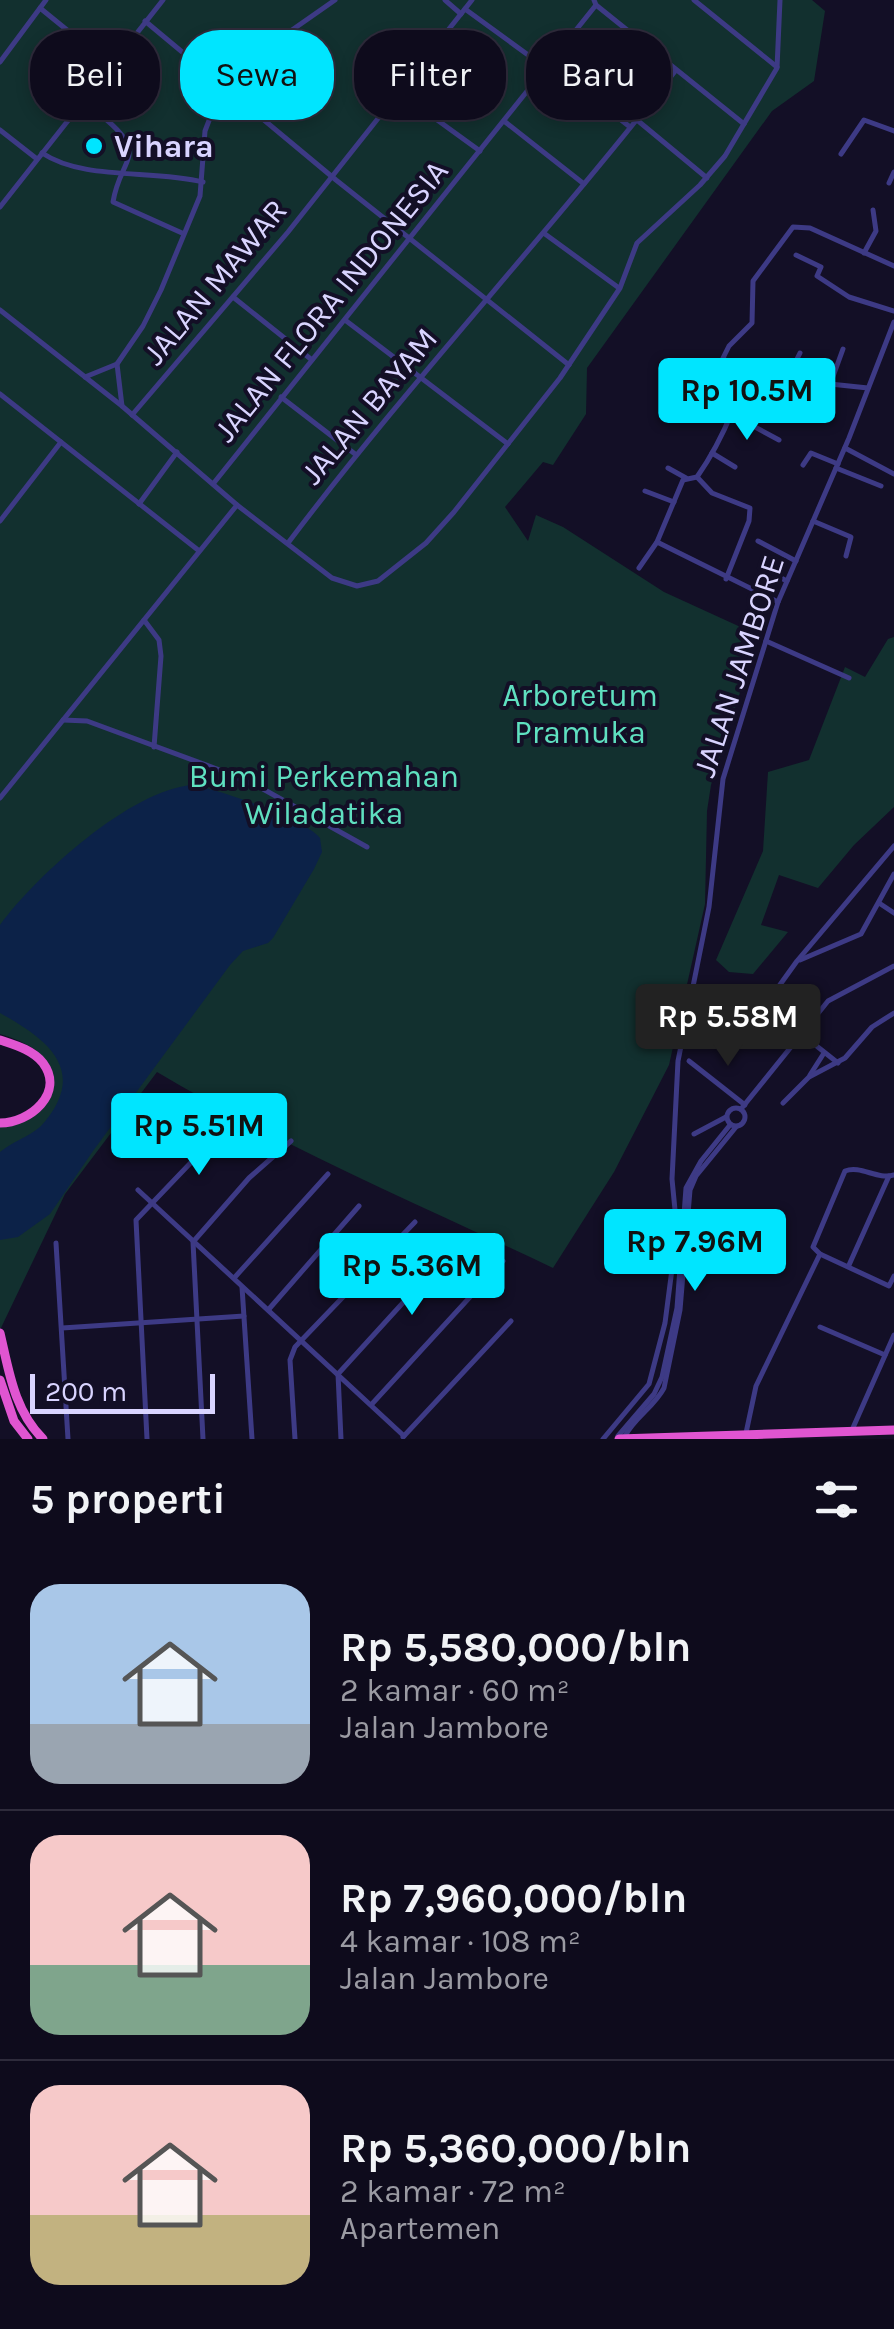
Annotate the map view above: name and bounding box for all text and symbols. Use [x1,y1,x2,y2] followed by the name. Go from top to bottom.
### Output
[30,30,160,120] chip: Beli
[180,30,334,120] chip: Sewa
[354,30,506,120] chip: Filter
[526,30,671,120] chip: Baru
[114,128,214,165] place label: Vihara
[83,135,105,157] marker: Vihara
[206,153,456,449] street label: JALAN FLORA INDONESIA
[135,192,295,372] street label: JALAN MAWAR
[293,320,445,492] street label: JALAN BAYAM
[644,358,850,443] pin: Rp 10.5M
[680,372,814,409] text: Rp 10.5M
[686,551,792,781] street label: JALAN JAMBORE
[502,677,658,751] park label: Arboretum Pramuka
[189,758,459,832] park label: Bumi Perkemahan Wiladatika
[625,984,831,1069] pin: Rp 5.58M
[657,998,799,1035] text: Rp 5.58M
[96,1093,302,1178] pin: Rp 5.51M
[133,1107,265,1144] text: Rp 5.51M
[592,1209,798,1294] pin: Rp 7.96M
[626,1223,764,1260] text: Rp 7.96M
[309,1233,515,1318] pin: Rp 5.36M
[341,1247,483,1284] text: Rp 5.36M
[30,1369,215,1414] scale bar
[45,1375,127,1408] text: 200 m
[809,1472,864,1527] icon: filters
[30,1474,226,1524] text: 5 properti
[340,1622,691,1672] text: Rp 5,580,000/bln
[110,1624,230,1744] icon: home
[340,1672,570,1709] text: 2 kamar · 60 m²
[340,1709,549,1746] text: Jalan Jambore
[340,1873,687,1923] text: Rp 7,960,000/bln
[110,1875,230,1995] icon: home
[340,1923,581,1960] text: 4 kamar · 108 m²
[340,1960,549,1997] text: Jalan Jambore
[340,2123,691,2173] text: Rp 5,360,000/bln
[110,2125,230,2245] icon: home
[340,2173,566,2210] text: 2 kamar · 72 m²
[340,2210,500,2247] text: Apartemen

